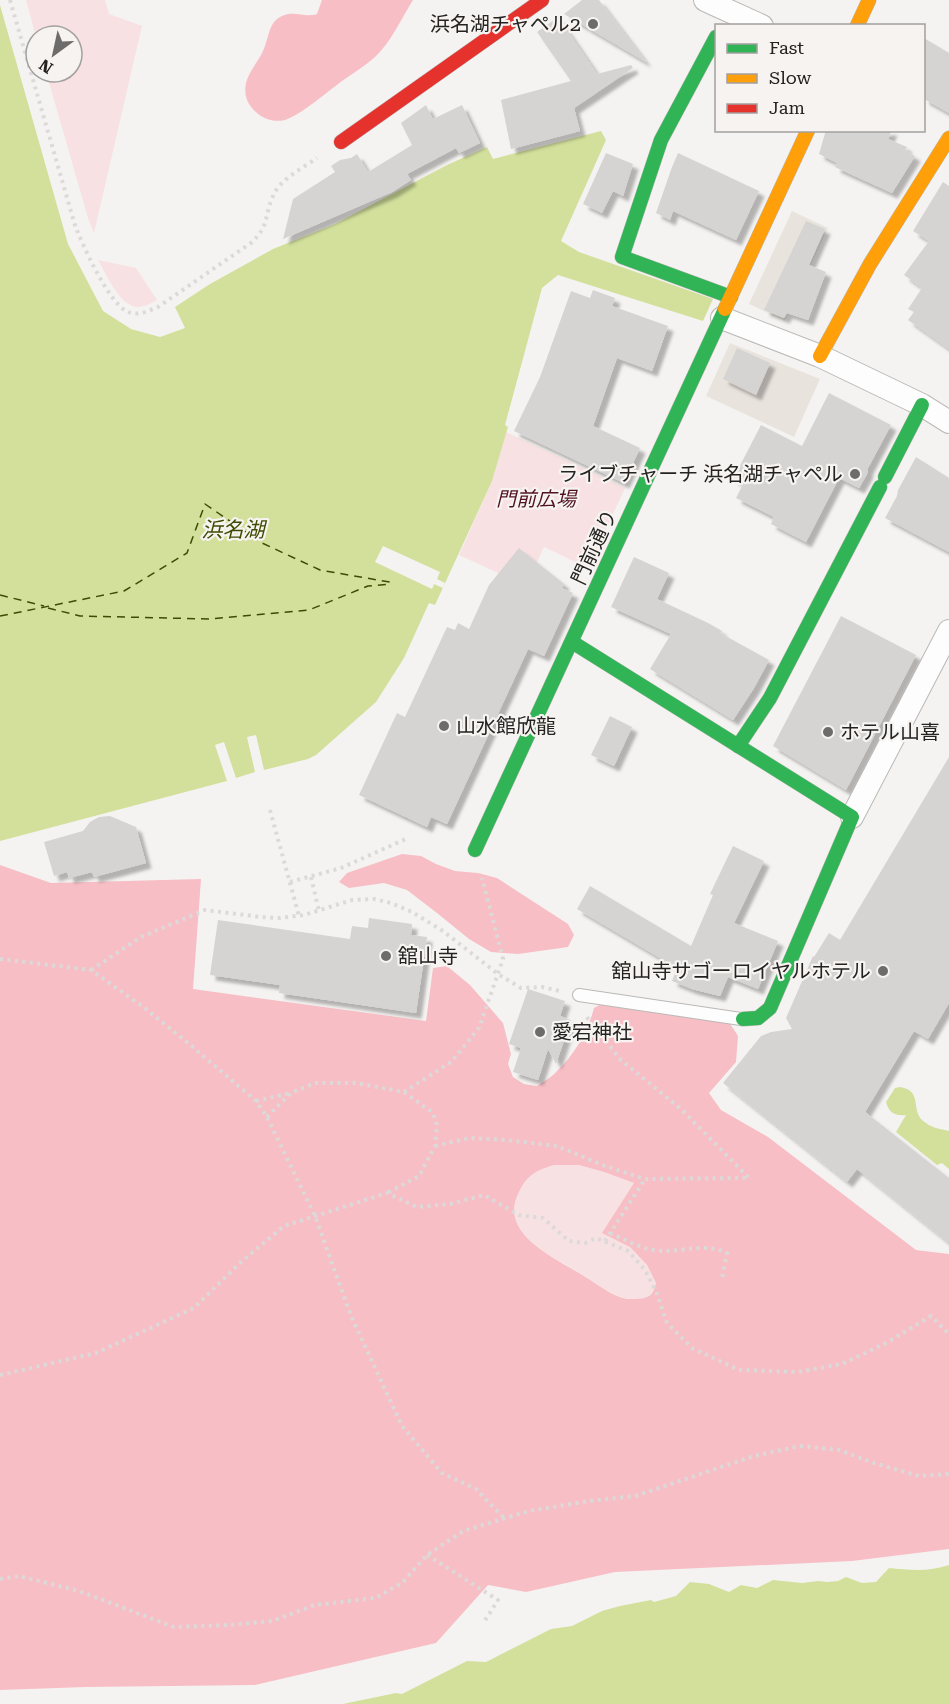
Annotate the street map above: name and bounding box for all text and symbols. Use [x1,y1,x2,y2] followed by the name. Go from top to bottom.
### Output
[430,12,581,36] place label: 浜名湖チャペル2
[586,17,600,31] marker: 浜名湖チャペル2
[24,24,84,84] north arrow
[715,24,925,132] legend
[769,37,804,58] text: Fast
[36,55,56,77] text: N
[769,67,811,88] text: Slow
[769,97,805,118] text: Jam
[558,462,843,486] place label: ライブチャーチ 浜名湖チャペル
[848,467,862,481] marker: ライブチャーチ 浜名湖チャペル
[496,487,578,511] park label: 門前広場
[566,506,622,588] street label: 門前通り
[202,518,267,542] water label: 浜名湖
[456,714,556,738] place label: 山水館欣龍
[437,719,451,733] marker: 山水館欣龍
[840,720,940,744] place label: ホテル山喜
[821,725,835,739] marker: ホテル山喜
[398,944,458,968] place label: 舘山寺
[379,949,393,963] marker: 舘山寺
[612,959,871,983] place label: 舘山寺サゴーロイヤルホテル
[876,964,890,978] marker: 舘山寺サゴーロイヤルホテル
[552,1020,632,1044] place label: 愛宕神社
[533,1025,547,1039] marker: 愛宕神社

